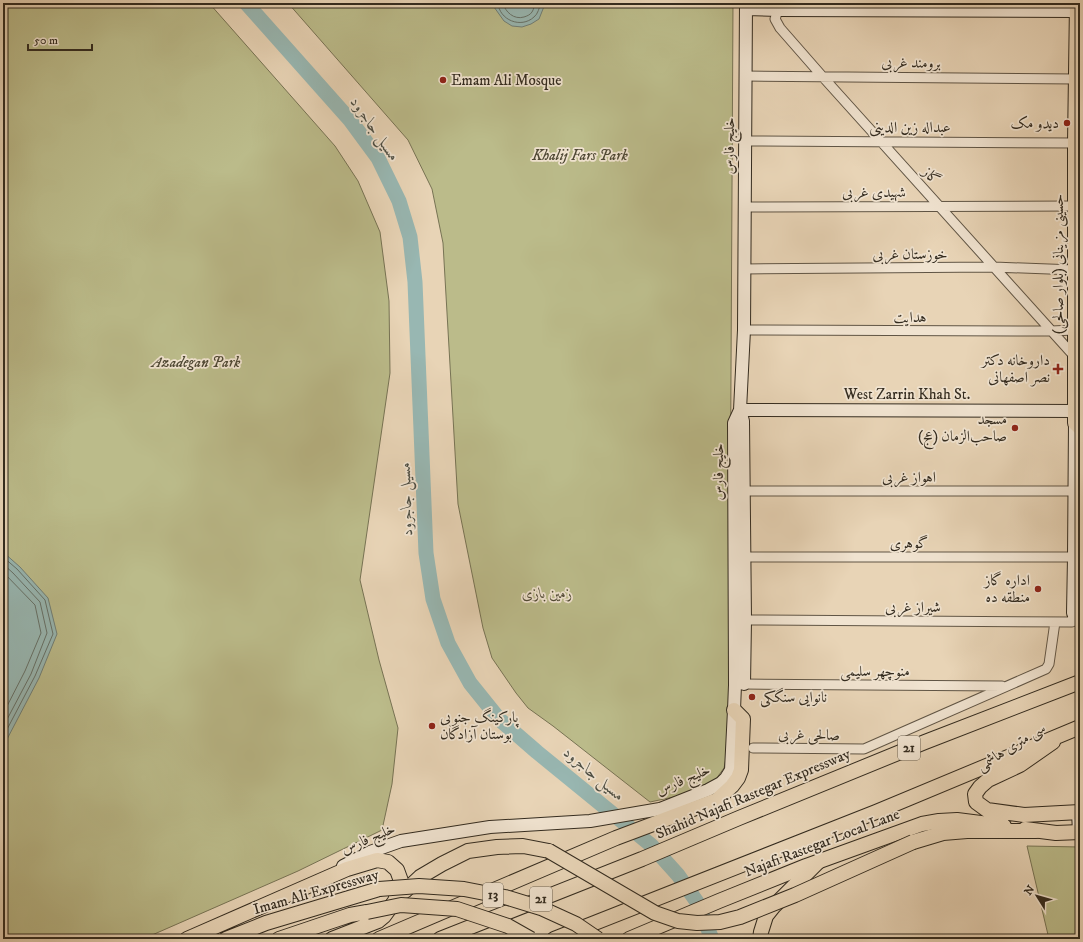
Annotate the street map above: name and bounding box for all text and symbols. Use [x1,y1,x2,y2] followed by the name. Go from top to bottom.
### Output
[28,26,92,52] scale bar
[34,33,58,48] text: 50 m
[881,53,941,74] street label: برومند غربی
[451,71,562,90] place label: Emam Ali Mosque
[438,75,448,85] marker: Emam Ali Mosque
[345,93,404,166] water label: مسیل جاجرود
[1010,114,1059,133] place label: دیدو مک
[720,117,743,175] street label: خلیج فارس
[869,118,951,137] street label: عبداله زین الدینی
[1062,118,1072,128] marker: دیدو مک
[531,146,629,165] park label: Khalij Fars Park
[917,162,944,189] street label: گاز
[842,183,906,203] street label: شهیدی غربی
[1049,194,1069,334] street label: حسینی مزینانی (بلوار صالحی)
[873,245,947,265] street label: خوزستان غربی
[893,308,927,327] street label: هدایت
[980,351,1050,387] place label: داروخانه دکتر نصر اصفهانی
[150,353,241,372] park label: Azadegan Park
[1053,364,1063,374] marker: داروخانه دکتر نصر اصفهانی
[843,385,970,404] street label: West Zarrin Khah St.
[918,410,1007,450] place label: مسجد صاحب‌الزمان (عج)
[1010,423,1020,433] marker: مسجد صاحب‌الزمان (عج)
[709,443,732,501] street label: خلیج فارس
[395,462,418,536] water label: مسیل جاجرود
[882,468,936,488] street label: اهواز غربی
[890,534,928,553] street label: گوهری
[982,571,1030,607] place label: اداره گاز منطقه ده
[522,584,572,603] park label: زمین بازی
[1033,584,1043,594] marker: اداره گاز منطقه ده
[885,598,941,618] street label: شیراز غربی
[840,662,910,682] street label: منوچهر سلیمی
[760,687,827,708] place label: نانوایی سنگکی
[747,692,757,702] marker: نانوایی سنگکی
[440,707,520,744] place label: پارکینگ جنوبی بوستان آزادگان
[973,718,1049,776] street label: سی متری هاشمی
[427,721,437,731] marker: پارکینگ جنوبی بوستان آزادگان
[778,725,840,746] street label: صالحی غربی
[898,736,920,760] road number: 21
[559,743,629,806] water label: مسیل جاجرود
[653,744,854,844] street label: Shahid Najafi Rastegar Expressway
[653,760,715,804] street label: خلیج فارس
[742,805,902,881] street label: Najafi Rastegar Local Lane
[338,819,400,863] street label: خلیج فارس
[251,865,382,919] street label: Imam Ali Expressway
[1017,876,1057,916] north arrow
[483,883,503,907] road number: 13
[1022,883,1038,898] text: N
[530,887,552,911] road number: 21

